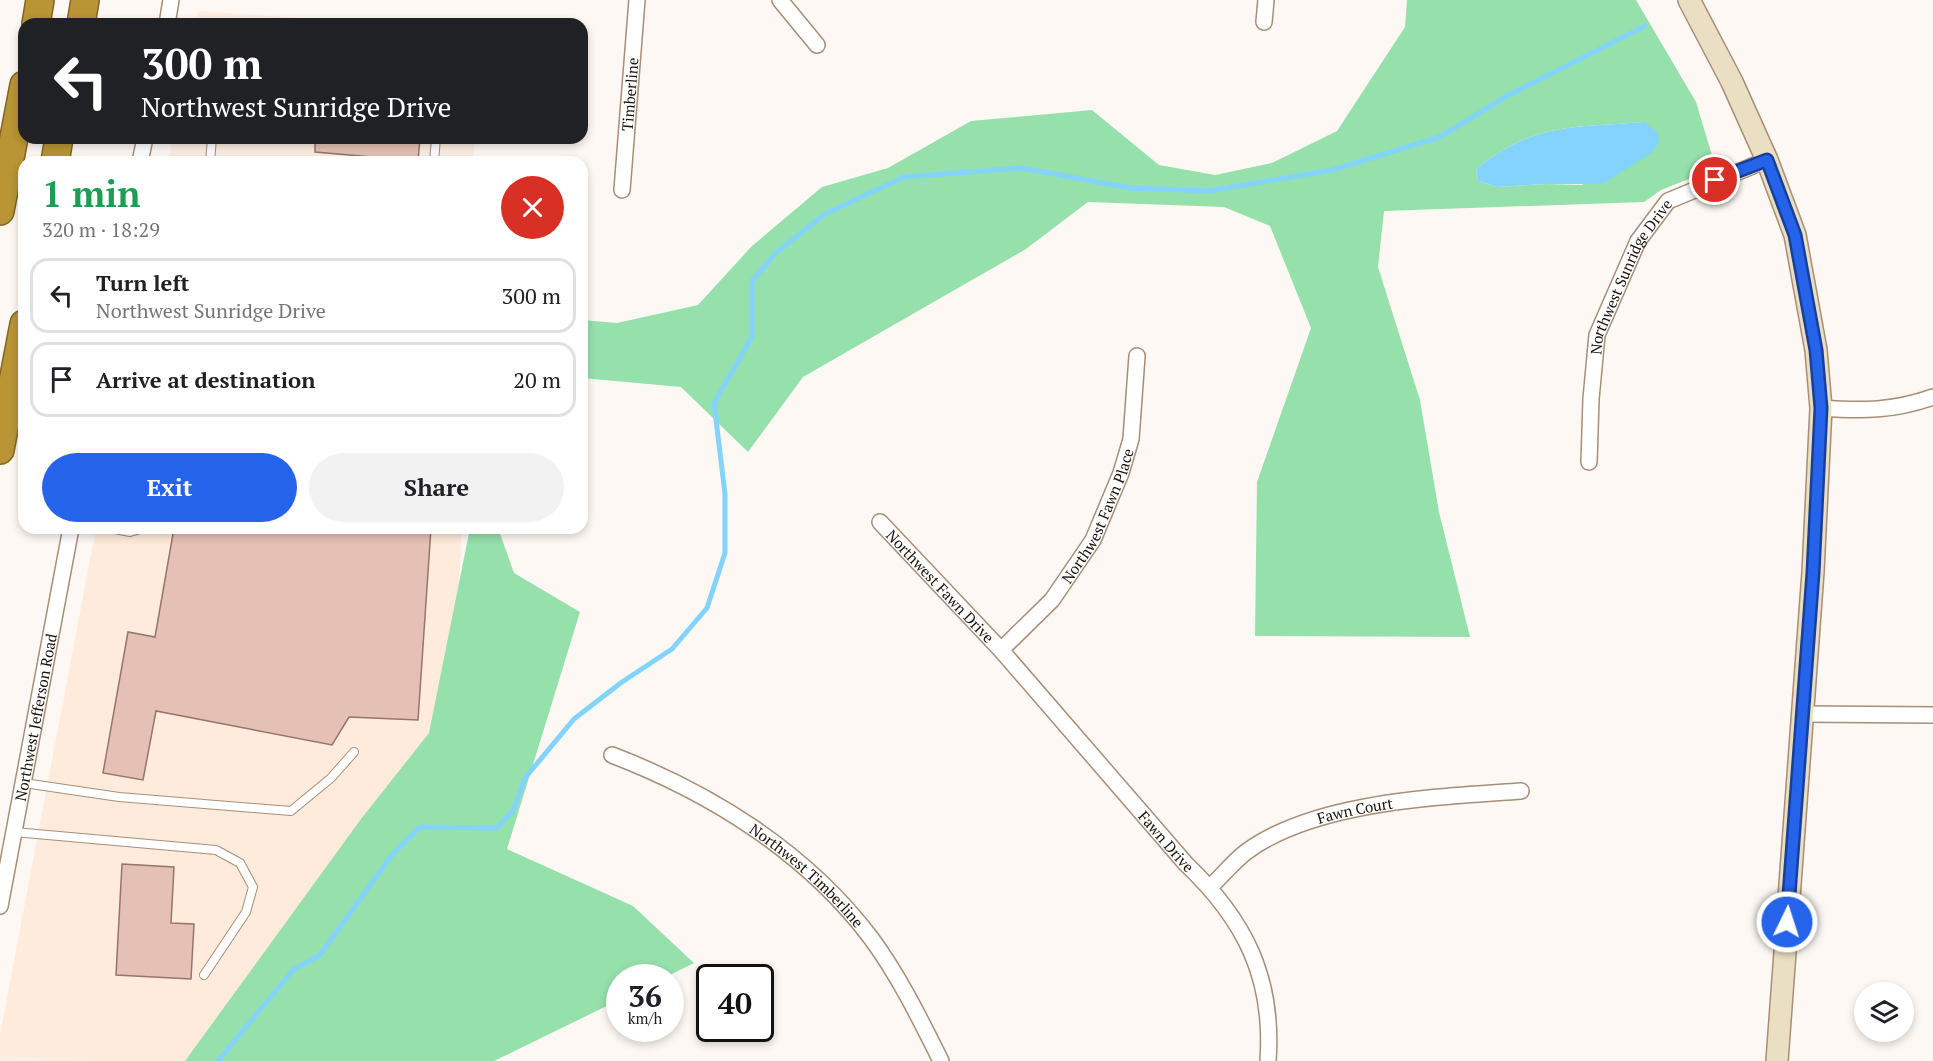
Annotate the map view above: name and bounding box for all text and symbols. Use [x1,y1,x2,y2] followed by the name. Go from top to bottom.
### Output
[141,35,262,91] text: 300 m
[42,42,120,120] icon: left
[617,57,642,132] street label: Timberline
[141,89,451,125] text: Northwest Sunridge Drive
[1689,154,1740,205] pin
[1698,163,1731,196] icon: arrive
[42,170,140,217] text: 1 min
[501,176,564,239] button: close
[1585,195,1676,355] street label: Northwest Sunridge Drive
[42,216,160,243] text: 320 m · 18:29
[96,268,189,297] text: Turn left
[45,279,78,312] icon: left
[501,281,561,310] text: 300 m
[96,297,326,324] text: Northwest Sunridge Drive
[45,363,78,396] icon: arrive
[96,365,315,394] text: Arrive at destination
[513,365,561,394] text: 20 m
[1056,446,1138,587] street label: Northwest Fawn Place
[42,453,297,522] button: Exit
[309,453,564,522] button: Share
[882,525,999,647] street label: Northwest Fawn Drive
[10,632,61,803] street label: Northwest Jefferson Road
[1315,792,1394,828] street label: Fawn Court
[1134,806,1198,876] street label: Fawn Drive
[746,819,868,931] street label: Northwest Timberline
[1755,890,1819,954] position arrow
[696,964,774,1042] speed limit sign: 40
[628,976,662,1016] text: 36
[1854,982,1914,1042] map controls
[1854,982,1914,1042] button: layers
[628,1008,662,1028] text: km/h

